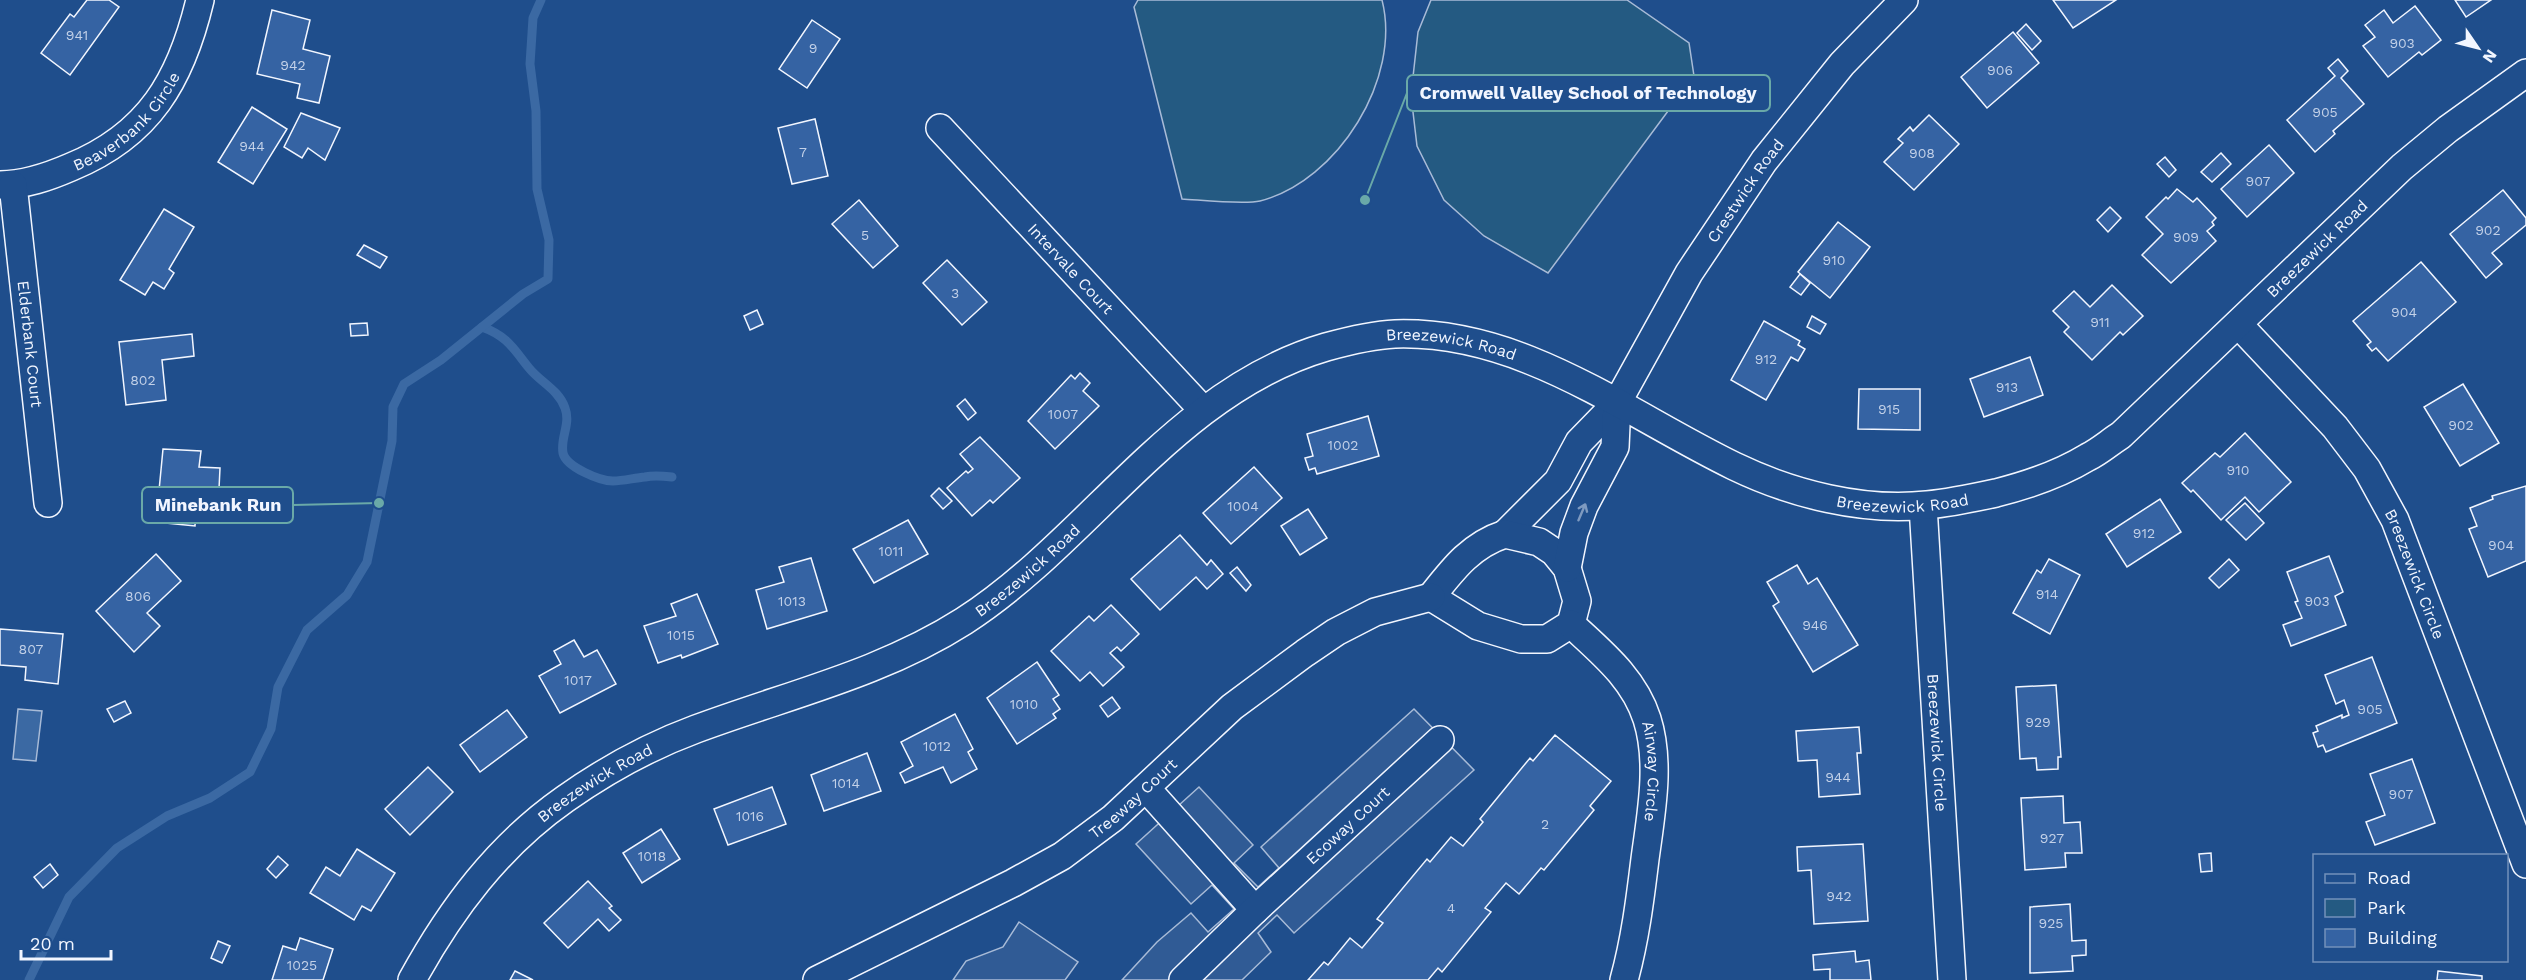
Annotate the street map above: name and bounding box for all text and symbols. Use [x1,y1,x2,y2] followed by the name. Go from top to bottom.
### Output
[2448,18,2508,78] north arrow
[66,27,88,43] house number: 941
[2389,35,2415,51] house number: 903
[809,40,817,56] house number: 9
[2479,46,2501,67] text: N
[280,57,306,73] house number: 942
[1987,62,2013,78] house number: 906
[70,69,184,175] street label: Beaverbank Circle
[1407,75,1770,111] callout: Cromwell Valley School of Technology
[1419,82,1757,103] text: Cromwell Valley School of Technology
[2312,104,2338,120] house number: 905
[1703,135,1788,246] street label: Crestwick Road
[239,138,265,154] house number: 944
[799,144,807,160] house number: 7
[1909,145,1935,161] house number: 908
[2246,173,2271,189] house number: 907
[2263,196,2372,301] street label: Breezewick Road
[1024,219,1118,318] street label: Intervale Court
[2475,222,2501,238] house number: 902
[861,227,869,243] house number: 5
[2173,229,2199,245] house number: 909
[1823,252,1845,268] house number: 910
[14,280,46,409] street label: Elderbank Court
[951,285,959,301] house number: 3
[2391,304,2417,320] house number: 904
[2090,314,2110,330] house number: 911
[1385,325,1519,364] street label: Breezewick Road
[1755,351,1777,367] house number: 912
[130,372,156,388] house number: 802
[1996,379,2018,395] house number: 913
[1878,401,1900,417] house number: 915
[1048,406,1078,422] house number: 1007
[2448,417,2474,433] house number: 902
[1327,437,1359,453] house number: 1002
[2227,462,2249,478] house number: 910
[142,487,293,523] callout: Minebank Run
[1835,490,1970,517] street label: Breezewick Road
[155,494,281,515] text: Minebank Run
[1227,498,1259,514] house number: 1004
[1577,503,1588,521] one-way arrow
[2381,506,2448,642] street label: Breezewick Circle
[971,520,1084,621] street label: Breezewick Road
[2133,525,2155,541] house number: 912
[2488,537,2514,553] house number: 904
[878,543,904,559] house number: 1011
[2036,586,2058,602] house number: 914
[125,588,151,604] house number: 806
[778,593,806,609] house number: 1013
[2304,593,2330,609] house number: 903
[1802,617,1828,633] house number: 946
[667,627,695,643] house number: 1015
[19,641,44,657] house number: 807
[564,672,592,688] house number: 1017
[1923,673,1951,812] street label: Breezewick Circle
[1010,696,1038,712] house number: 1010
[2357,701,2383,717] house number: 905
[2025,714,2051,730] house number: 929
[1638,719,1663,823] street label: Airway Circle
[923,738,951,754] house number: 1012
[534,740,656,826] street label: Breezewick Road
[1085,754,1181,843] street label: Treeway Court
[1825,769,1851,785] house number: 944
[832,775,860,791] house number: 1014
[1302,782,1394,868] street label: Ecoway Court
[2389,786,2414,802] house number: 907
[736,808,764,824] house number: 1016
[1541,816,1549,832] house number: 2
[2040,830,2064,846] house number: 927
[638,848,666,864] house number: 1018
[2313,854,2508,962] legend
[2367,867,2411,888] text: Road
[1826,888,1852,904] house number: 942
[2367,897,2406,918] text: Park
[1447,900,1455,916] house number: 4
[2039,915,2063,931] house number: 925
[21,923,111,961] scale bar
[2367,927,2437,948] text: Building
[30,933,75,954] text: 20 m
[287,957,317,973] house number: 1025

